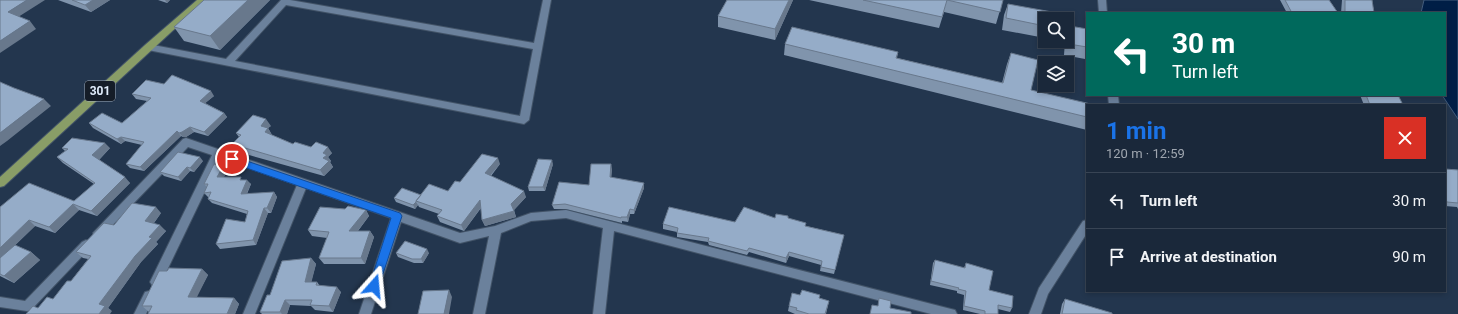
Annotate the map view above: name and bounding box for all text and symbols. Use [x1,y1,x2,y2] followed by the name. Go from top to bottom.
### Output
[1038,12,1074,92] map controls
[1038,12,1074,48] button: search
[1172,27,1235,60] text: 30 m
[1106,28,1158,80] icon: left
[1038,56,1074,92] button: layers
[1172,61,1238,82] text: Turn left
[85,81,115,101] road number: 301
[1106,117,1166,145] text: 1 min
[1384,117,1426,159] button: close
[215,142,249,176] pin
[1106,146,1185,161] text: 120 m · 12:59
[221,148,243,170] icon: arrive
[1106,190,1128,212] icon: left
[1140,192,1197,210] text: Turn left
[1392,192,1426,210] text: 30 m
[1106,246,1128,268] icon: arrive
[1140,248,1277,266] text: Arrive at destination
[1392,248,1426,266] text: 90 m
[353,265,395,307] position arrow

